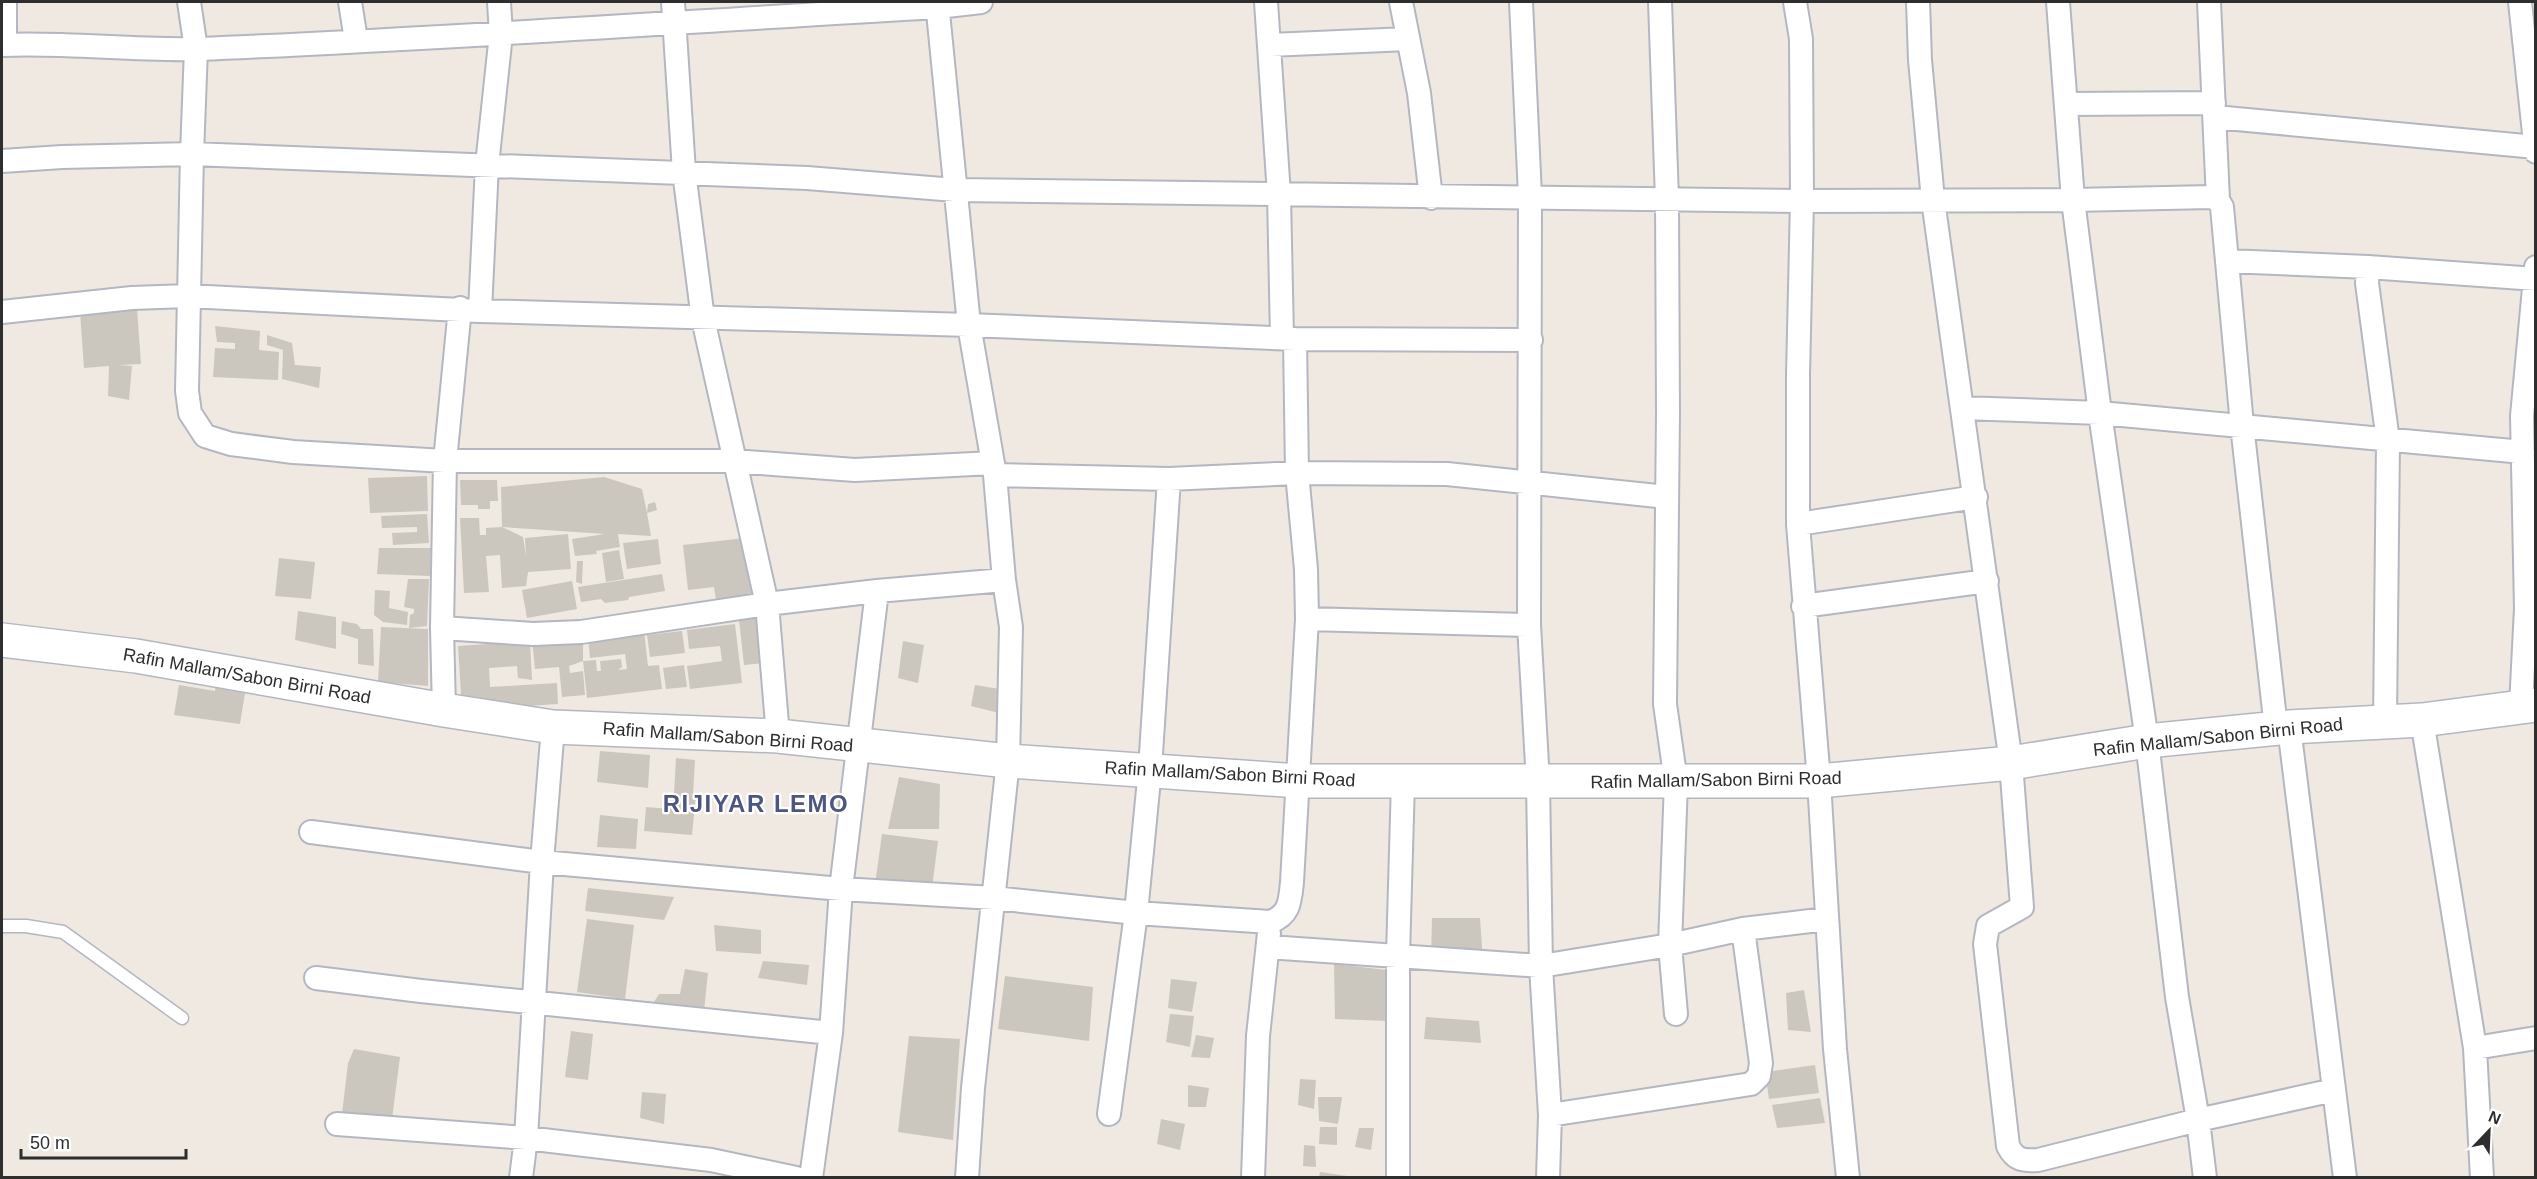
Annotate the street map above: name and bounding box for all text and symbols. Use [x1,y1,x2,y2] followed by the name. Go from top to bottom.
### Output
[122,644,372,708] street label: Rafin Mallam/Sabon Birni Road
[2092,714,2344,760] street label: Rafin Mallam/Sabon Birni Road
[602,718,854,756] street label: Rafin Mallam/Sabon Birni Road
[1104,757,1356,791] street label: Rafin Mallam/Sabon Birni Road
[1590,768,1842,792] street label: Rafin Mallam/Sabon Birni Road
[663,790,849,817] district label: RIJIYAR LEMO
[2459,1101,2519,1161] north arrow
[2486,1108,2503,1128] text: N
[21,1122,186,1160] scale bar
[30,1133,70,1153] text: 50 m

